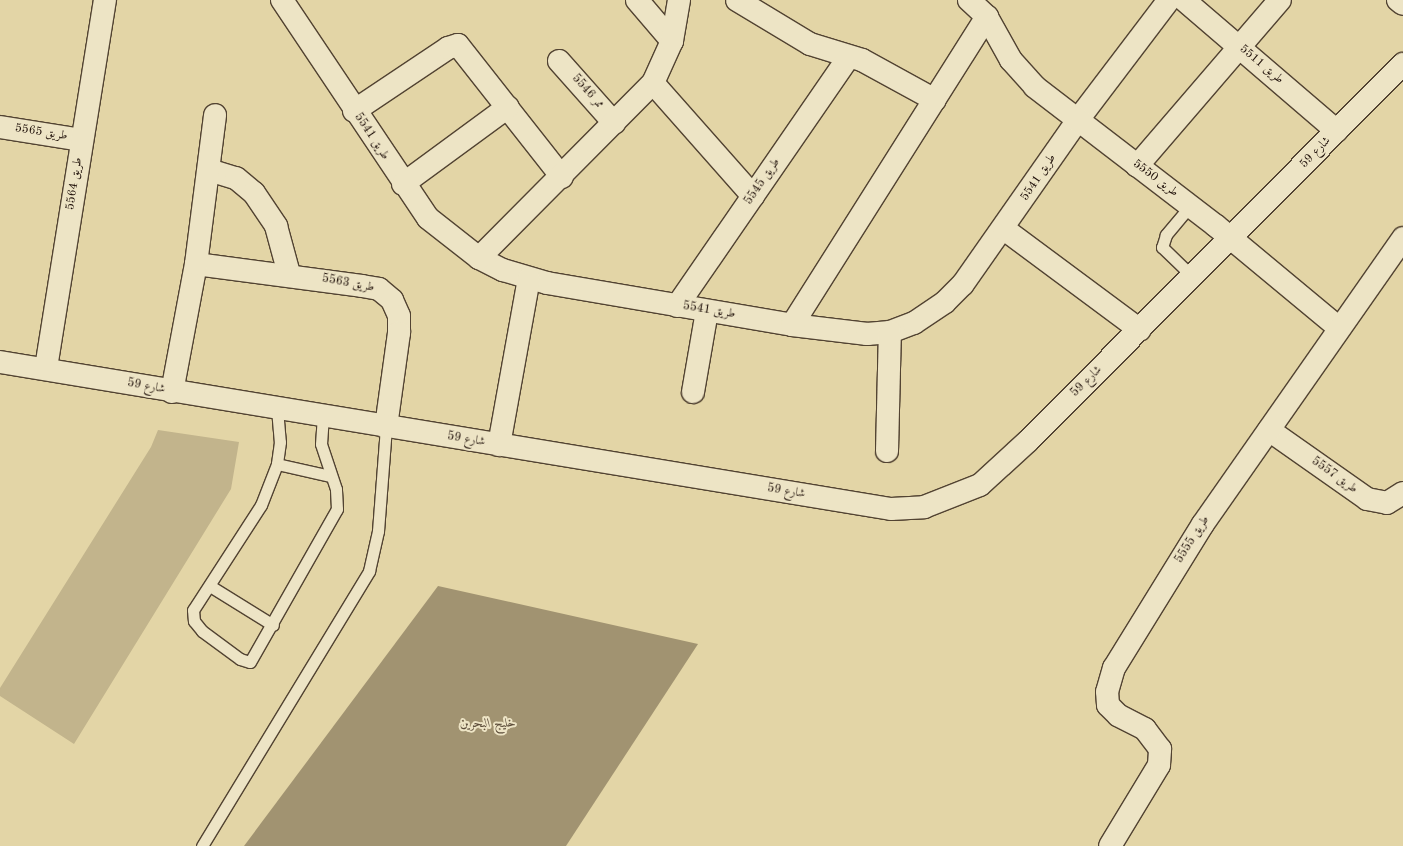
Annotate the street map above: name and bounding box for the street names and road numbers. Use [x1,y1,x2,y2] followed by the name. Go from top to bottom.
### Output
[1236,42,1286,88] street label: طريق 5511
[568,72,606,112] street label: ممر 5546
[350,111,392,163] street label: طريق 5541
[14,122,68,144] street label: طريق 5565
[1298,134,1334,172] street label: شارع 59
[1018,152,1060,204] street label: طريق 5541
[742,156,784,208] street label: طريق 5545
[64,157,86,211] street label: طريق 5564
[1129,157,1181,201] street label: طريق 5550
[321,272,375,296] street label: طريق 5563
[682,300,736,322] street label: طريق 5541
[1068,363,1106,401] street label: شارع 59
[126,377,166,397] street label: شارع 59
[446,430,486,450] street label: شارع 59
[1308,455,1360,497] street label: طريق 5557
[766,482,806,502] street label: شارع 59
[1173,514,1213,566] street label: طريق 5555

